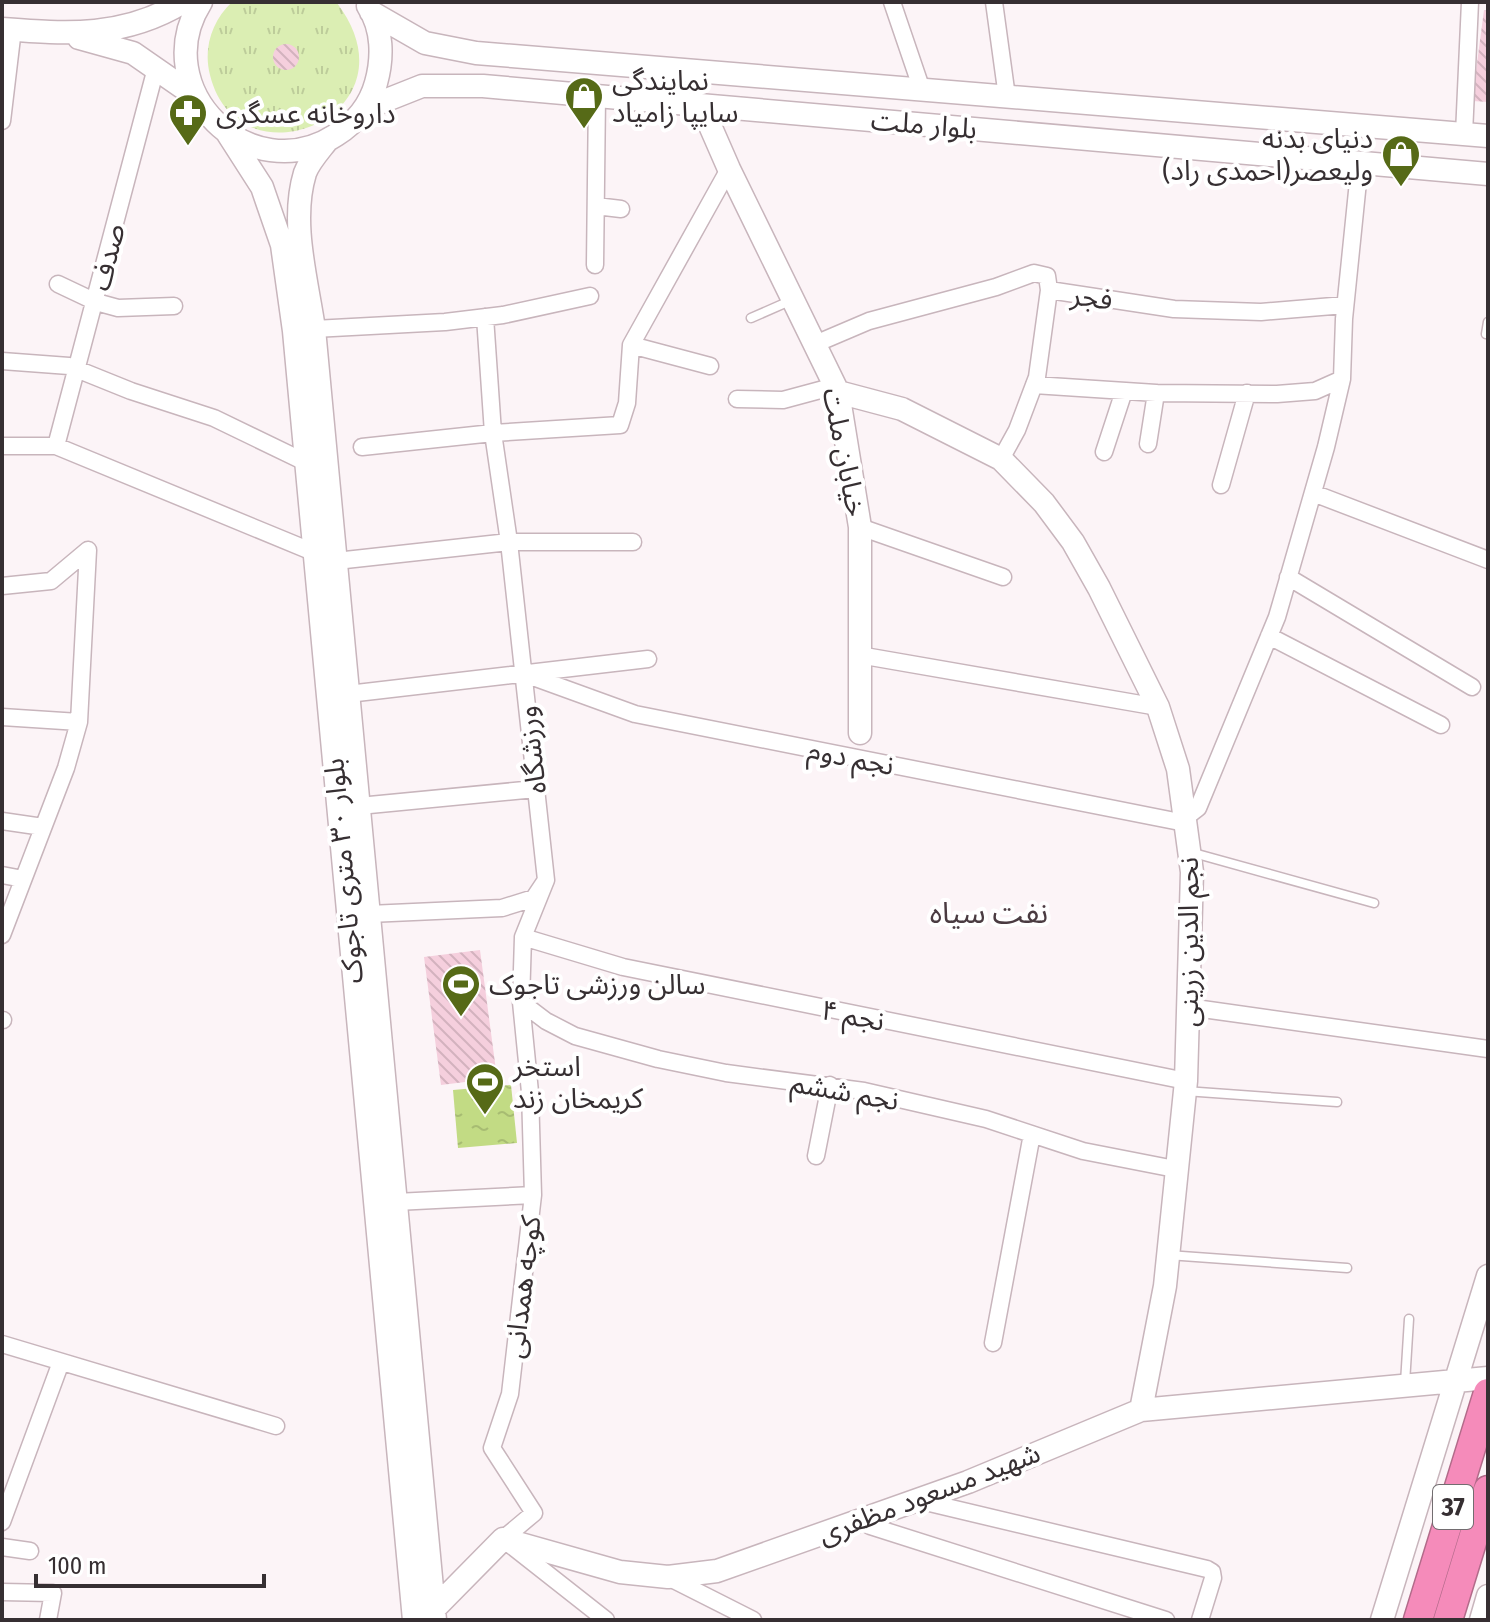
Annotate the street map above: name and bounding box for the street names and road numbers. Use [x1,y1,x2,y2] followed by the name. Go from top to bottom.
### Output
[870,103,978,146] street label: بلوار ملت
[83,220,132,294] street label: صدف
[1068,278,1115,317] street label: فجر
[816,385,873,519] street label: خیابان ملت
[510,704,553,796] street label: ورزشگاه
[804,733,897,787] street label: نجم دوم
[317,757,370,985] street label: بلوار ۳۰ متری تاجوک
[1172,857,1210,1027] street label: نجم الدین زرینی
[818,993,887,1043] street label: نجم ۴
[787,1066,902,1122] street label: نجم ششم
[497,1213,549,1360] street label: کوچه همدانی
[814,1436,1045,1551] street label: شهید مسعود مظفری
[1433,1485,1473,1529] road number: 37

